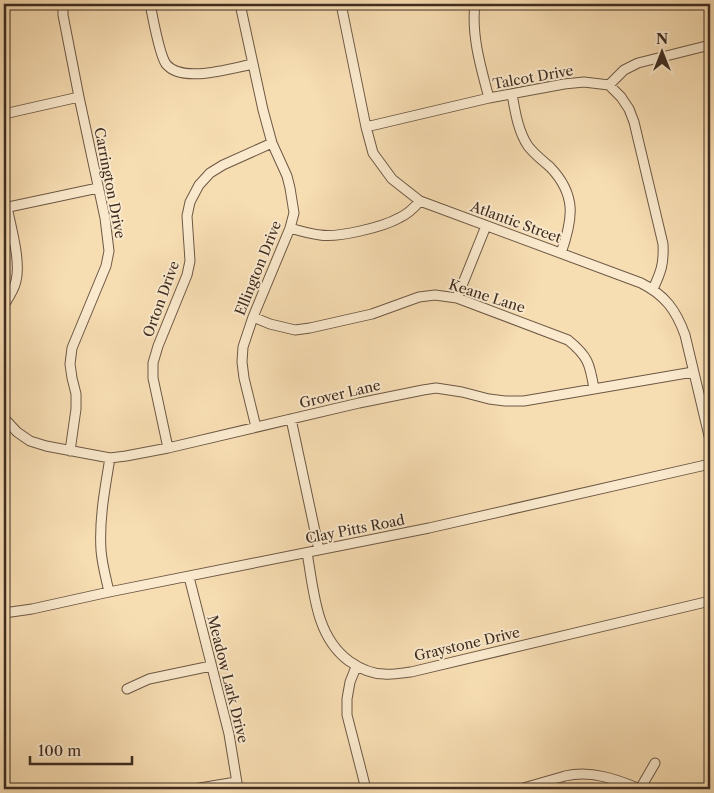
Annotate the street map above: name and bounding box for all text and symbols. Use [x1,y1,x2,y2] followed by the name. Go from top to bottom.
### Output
[636,28,686,78] north arrow
[656,30,668,48] text: N
[491,61,575,93] street label: Talcot Drive
[90,126,130,240] street label: Carrington Drive
[467,197,564,247] street label: Atlantic Street
[231,218,285,318] street label: Ellington Drive
[139,258,183,340] street label: Orton Drive
[447,275,528,317] street label: Keane Lane
[298,376,382,412] street label: Grover Lane
[304,510,407,547] street label: Clay Pitts Road
[203,613,253,745] street label: Meadow Lark Drive
[412,623,522,665] street label: Graystone Drive
[30,733,132,765] scale bar
[38,741,81,760] text: 100 m

